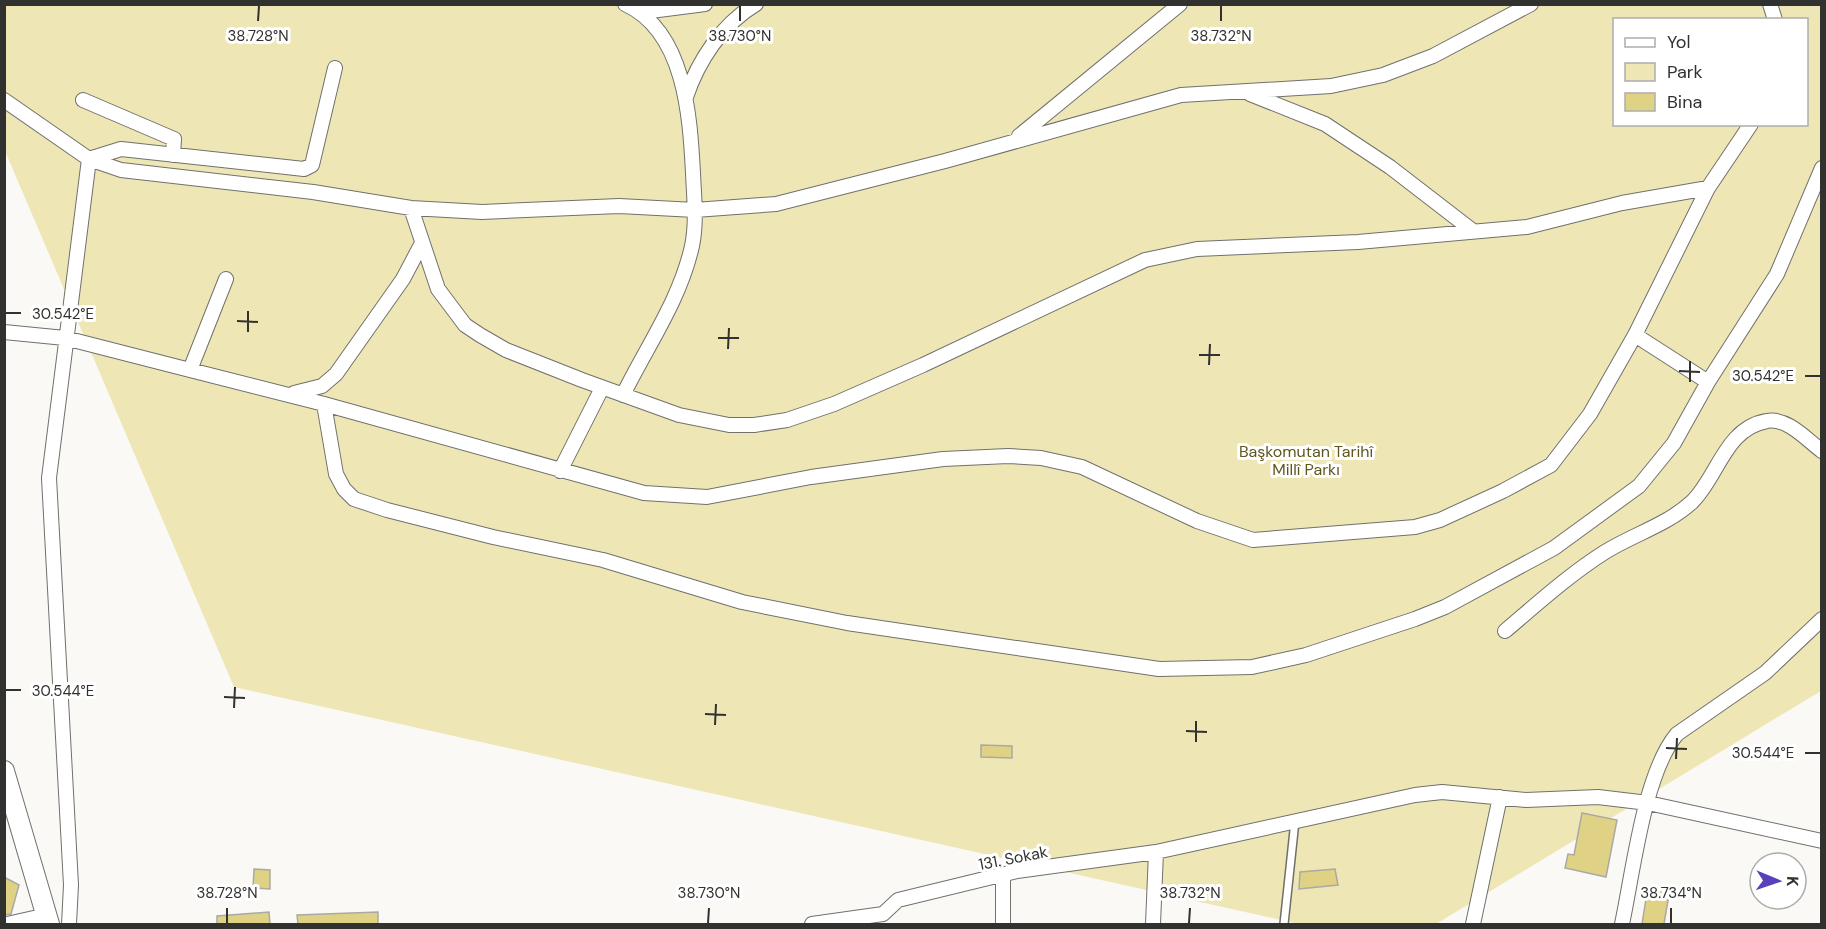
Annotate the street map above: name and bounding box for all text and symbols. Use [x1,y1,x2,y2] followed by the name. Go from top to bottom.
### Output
[1613,18,1808,126] legend
[227,26,289,46] text: 38.728°N
[709,26,771,46] text: 38.730°N
[1190,26,1252,46] text: 38.732°N
[1667,30,1691,54] text: Yol
[1667,60,1703,84] text: Park
[1667,90,1702,114] text: Bina
[32,304,94,324] text: 30.542°E
[1732,366,1794,386] text: 30.542°E
[1239,441,1374,480] park label: Başkomutan Tarihî Millî Parkı
[32,681,94,701] text: 30.544°E
[1732,743,1794,763] text: 30.544°E
[977,841,1049,875] street label: 131. Sokak
[1748,851,1808,911] north arrow
[1782,876,1803,888] text: K
[196,883,258,903] text: 38.728°N
[678,883,740,903] text: 38.730°N
[1159,883,1221,903] text: 38.732°N
[1640,883,1702,903] text: 38.734°N

